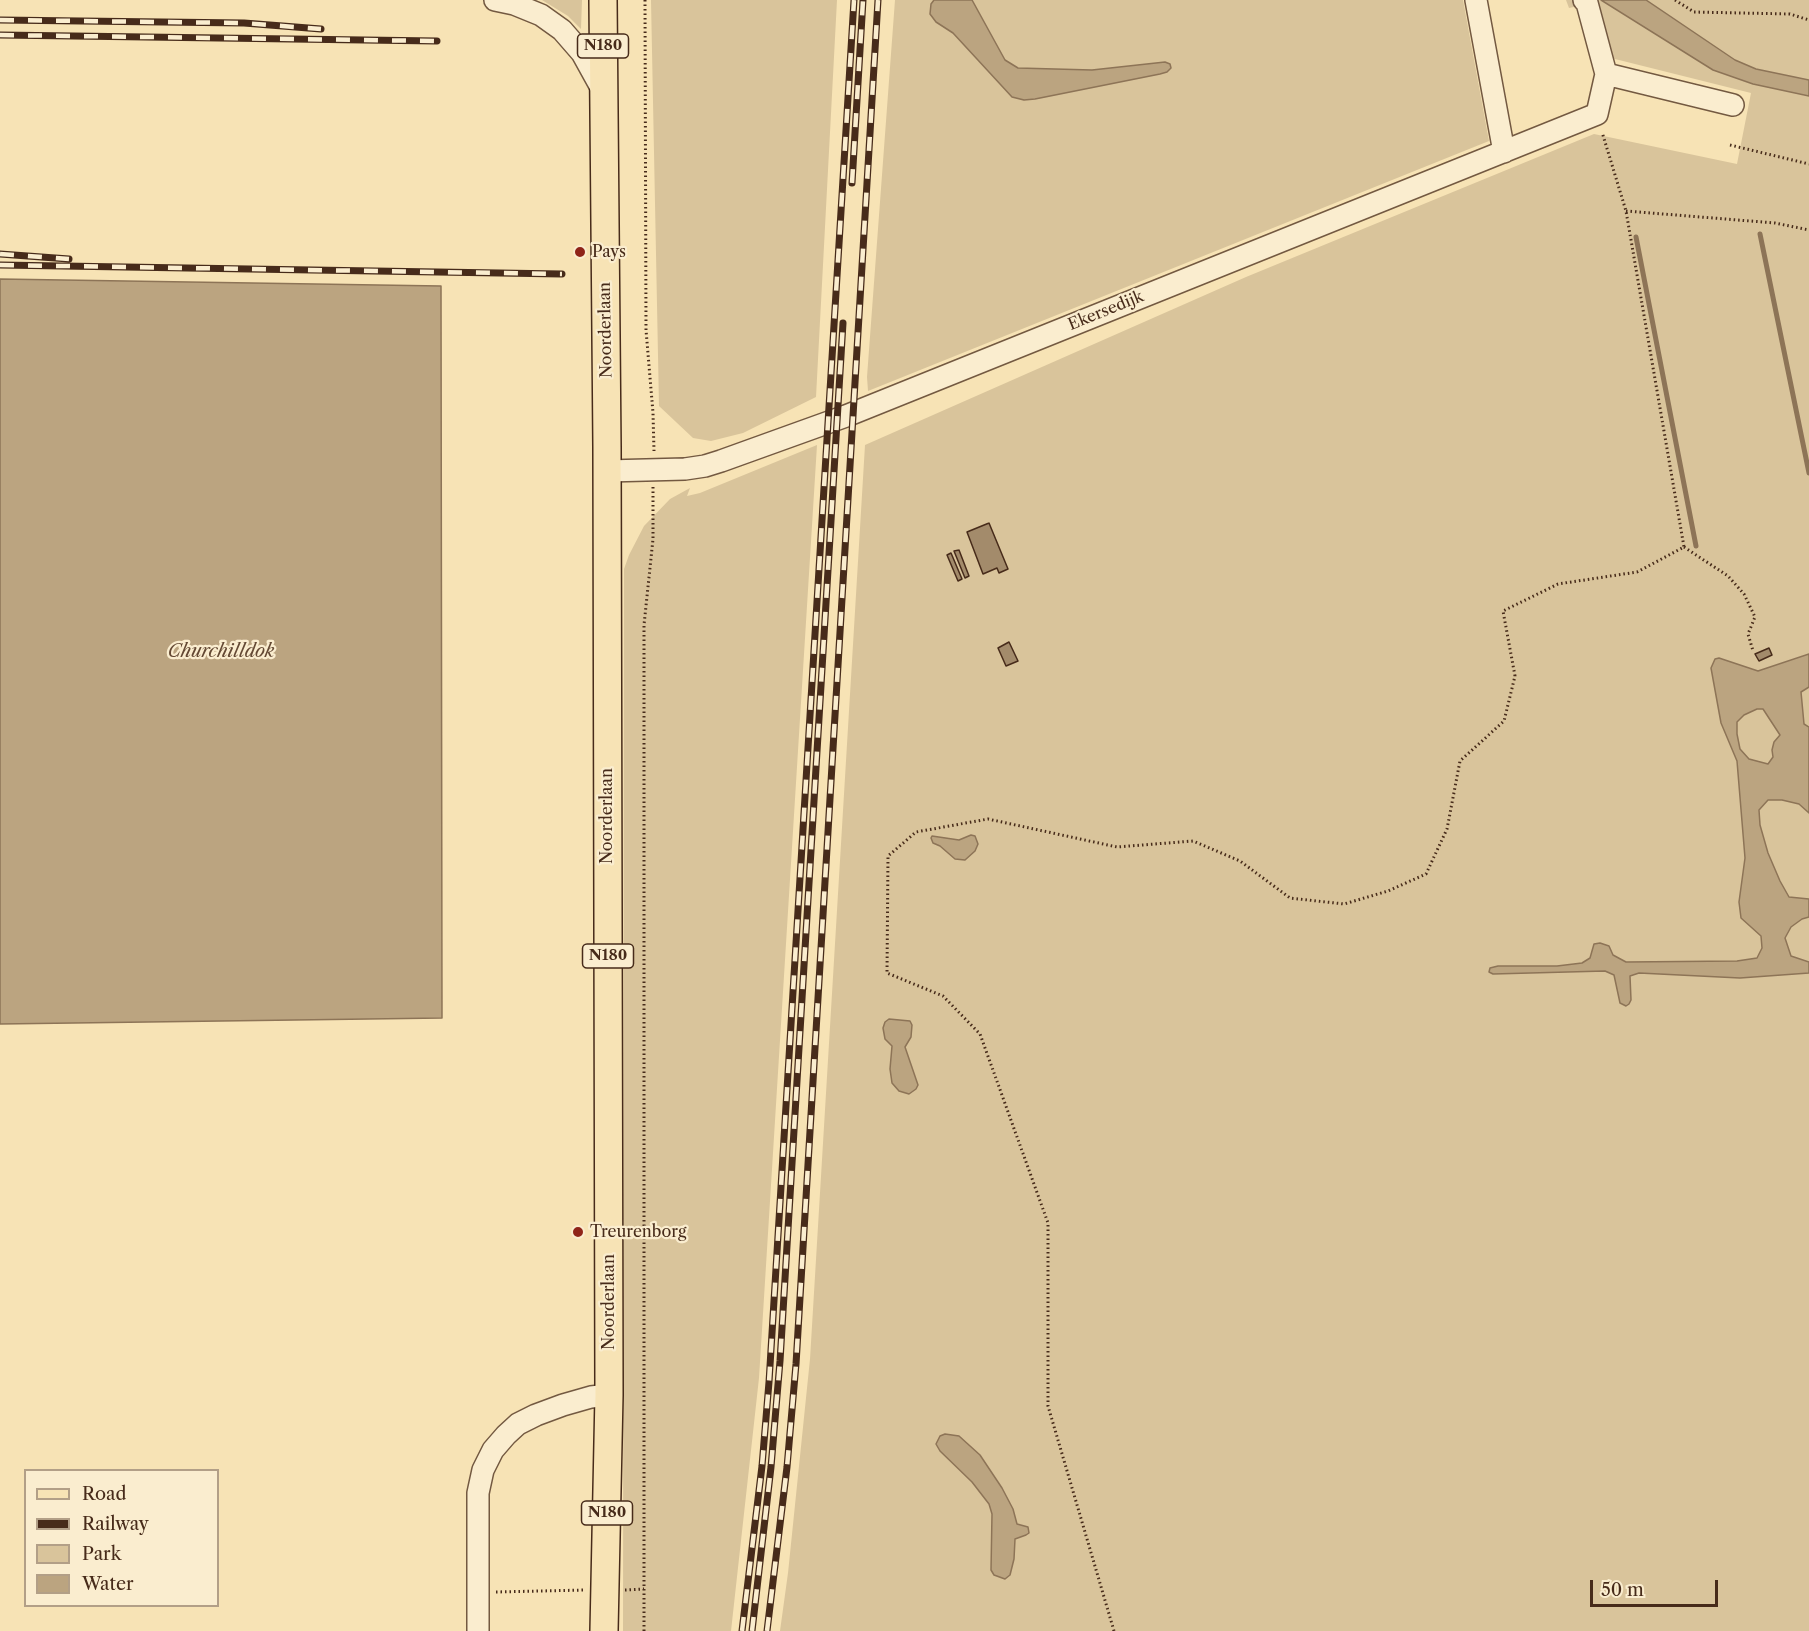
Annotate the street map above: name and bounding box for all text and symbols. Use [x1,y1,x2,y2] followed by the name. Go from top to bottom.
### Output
[578,34,628,58] road number: N180
[592,242,626,262] place label: Pays
[573,245,587,259] marker: Pays
[596,282,616,378] street label: Noorderlaan
[1065,287,1147,335] street label: Ekersedijk
[168,641,274,663] water label: Churchilldok
[597,768,617,864] street label: Noorderlaan
[582,944,634,968] road number: N180
[590,1222,686,1242] place label: Treurenborg
[571,1225,585,1239] marker: Treurenborg
[599,1254,619,1350] street label: Noorderlaan
[24,1469,219,1607] legend
[82,1483,127,1505] text: Road
[582,1501,632,1525] road number: N180
[82,1513,149,1535] text: Railway
[82,1543,121,1565] text: Park
[1593,1568,1720,1606] scale bar
[82,1573,134,1595] text: Water
[1601,1579,1644,1601] text: 50 m

